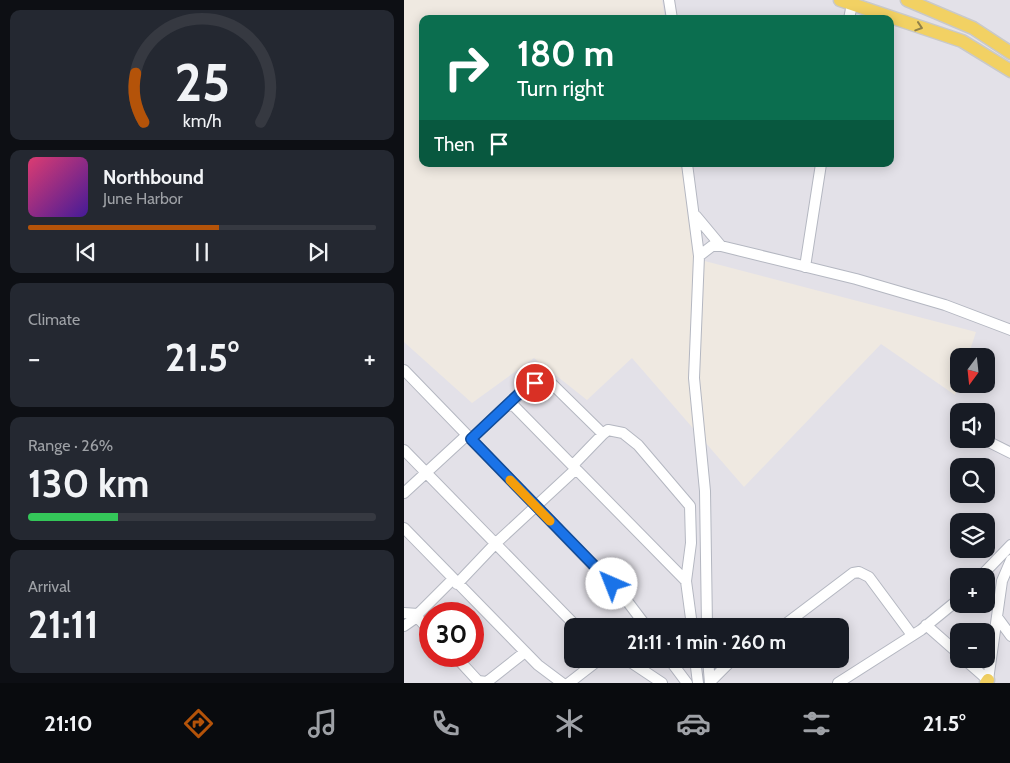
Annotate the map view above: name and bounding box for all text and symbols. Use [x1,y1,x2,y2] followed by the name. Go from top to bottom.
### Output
[914,21,923,31] one-way arrow
[517,32,614,75] text: 180 m
[434,35,499,100] icon: right
[174,51,230,114] text: 25
[517,75,604,102] text: Turn right
[182,110,222,131] text: km/h
[485,130,513,158] icon: arrive
[434,133,475,156] text: Then
[103,166,204,189] text: Northbound
[103,189,183,208] text: June Harbor
[72,238,100,266] icon: previous
[188,238,216,266] icon: pause
[304,238,332,266] icon: next
[28,310,80,329] text: Climate
[165,334,239,381] text: 21.5°
[28,341,40,375] text: −
[364,341,376,375] text: +
[950,348,995,392] north arrow
[950,348,995,668] map controls
[514,362,556,404] pin
[521,369,549,397] icon: arrive
[950,403,995,448] button: sound
[28,436,113,455] text: Range · 26%
[950,458,995,503] button: search
[28,460,149,507] text: 130 km
[950,513,995,558] button: layers
[585,557,637,609] position arrow
[950,568,995,613] button: +
[28,577,71,596] text: Arrival
[28,601,99,648] text: 21:11
[419,602,484,667] speed limit sign: 30
[950,623,995,668] button: −
[627,631,786,654] text: 21:11 · 1 min · 260 m
[181,706,216,741] icon: directions
[305,706,340,741] icon: music
[428,706,463,741] icon: phone
[552,706,587,741] icon: climate
[676,706,711,741] icon: car
[799,706,834,741] icon: filters
[44,710,93,737] text: 21:10
[923,710,966,737] text: 21.5°

